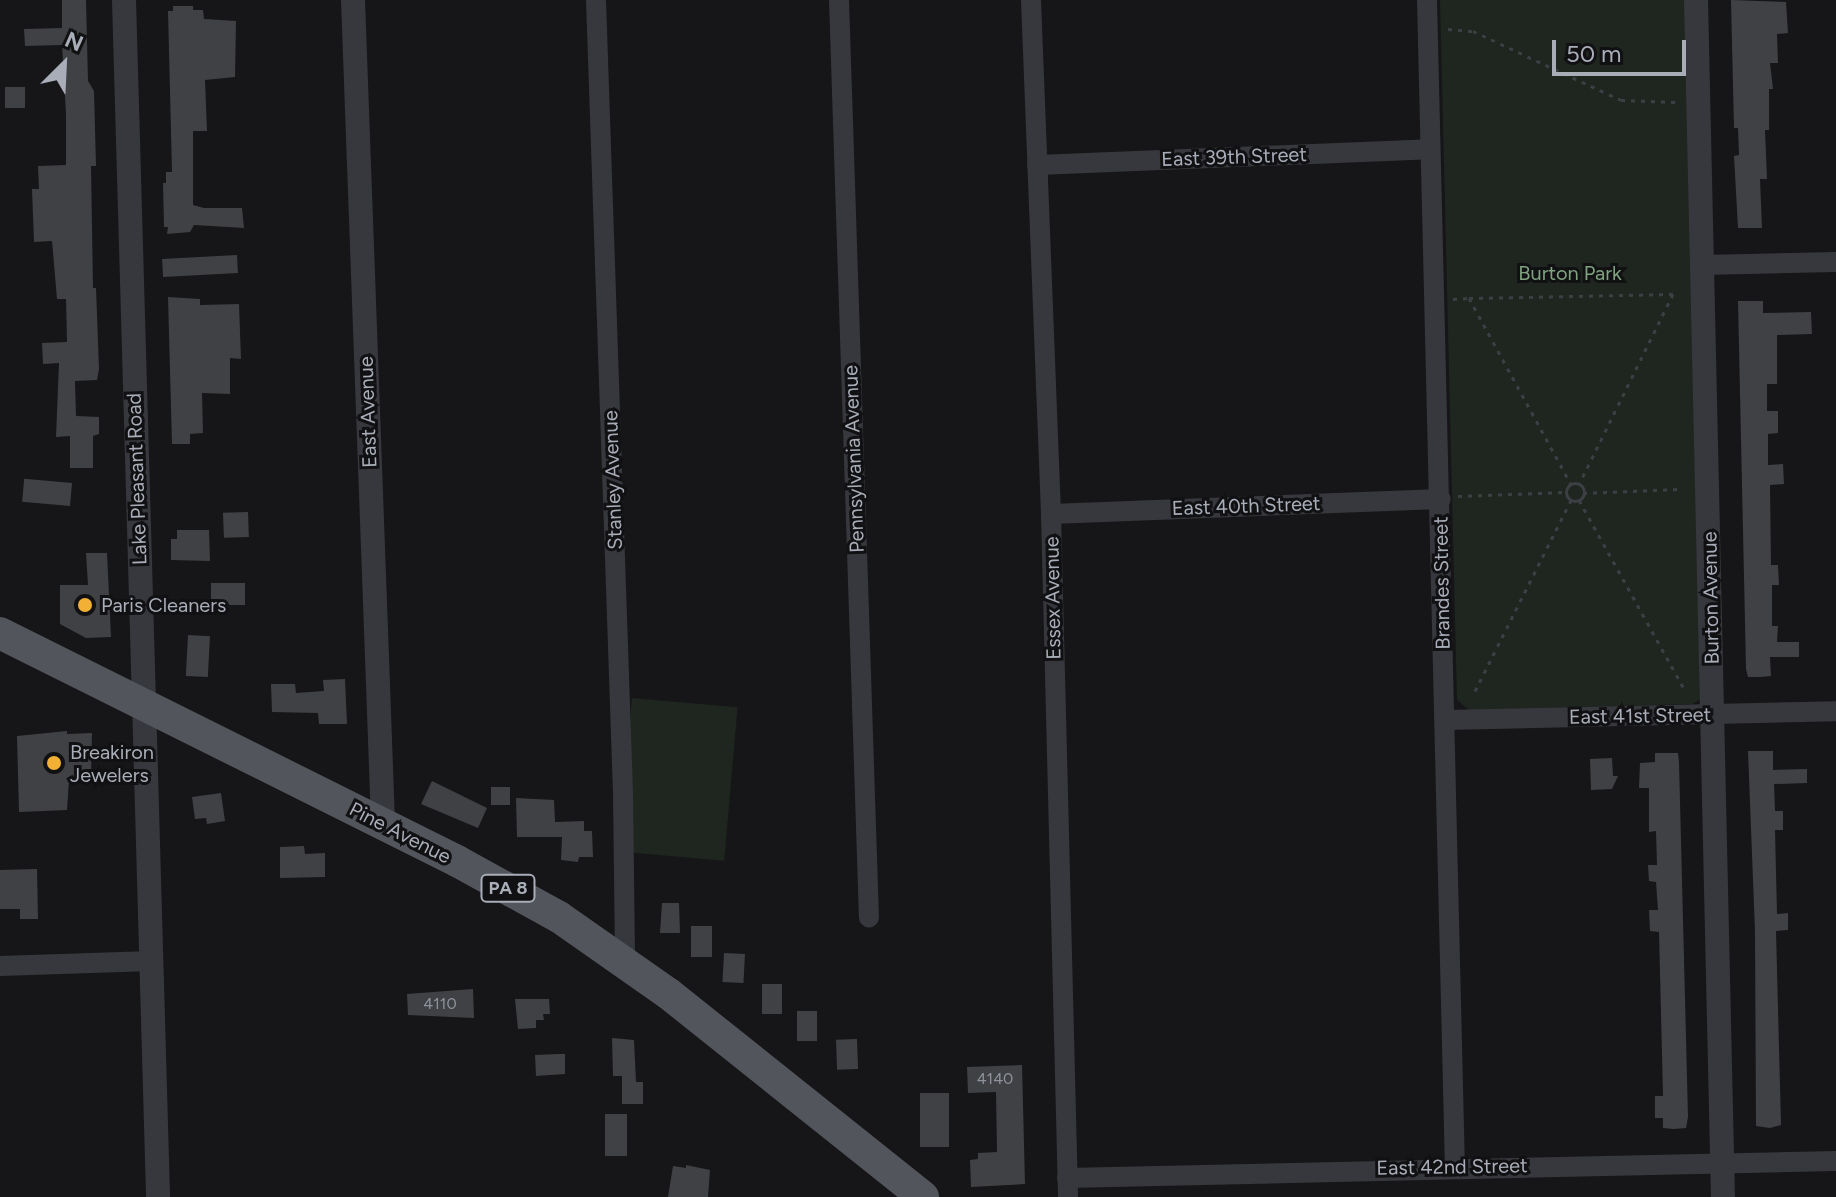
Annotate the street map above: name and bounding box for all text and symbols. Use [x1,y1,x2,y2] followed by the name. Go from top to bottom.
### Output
[24,24,104,104] north arrow
[1556,24,1690,74] scale bar
[61,26,87,57] text: N
[1566,39,1622,68] text: 50 m
[1161,142,1307,172] street label: East 39th Street
[1518,261,1622,285] park label: Burton Park
[354,356,382,468] street label: East Avenue
[839,365,869,553] street label: Pennsylvania Avenue
[122,393,152,565] street label: Lake Pleasant Road
[599,410,627,550] street label: Stanley Avenue
[1171,491,1321,521] street label: East 40th Street
[1429,516,1455,650] street label: Brandes Street
[1698,531,1724,665] street label: Burton Avenue
[1040,536,1066,660] street label: Essex Avenue
[101,593,226,617] place label: Paris Cleaners
[76,596,94,614] marker: Paris Cleaners
[1569,703,1711,729] street label: East 41st Street
[70,740,154,787] place label: Breakiron Jewelers
[45,754,63,772] marker: Breakiron Jewelers
[345,797,455,869] street label: Pine Avenue
[480,874,536,902] road number: PA 8
[423,994,457,1014] house number: 4110
[977,1069,1013,1089] house number: 4140
[1376,1154,1528,1180] street label: East 42nd Street

